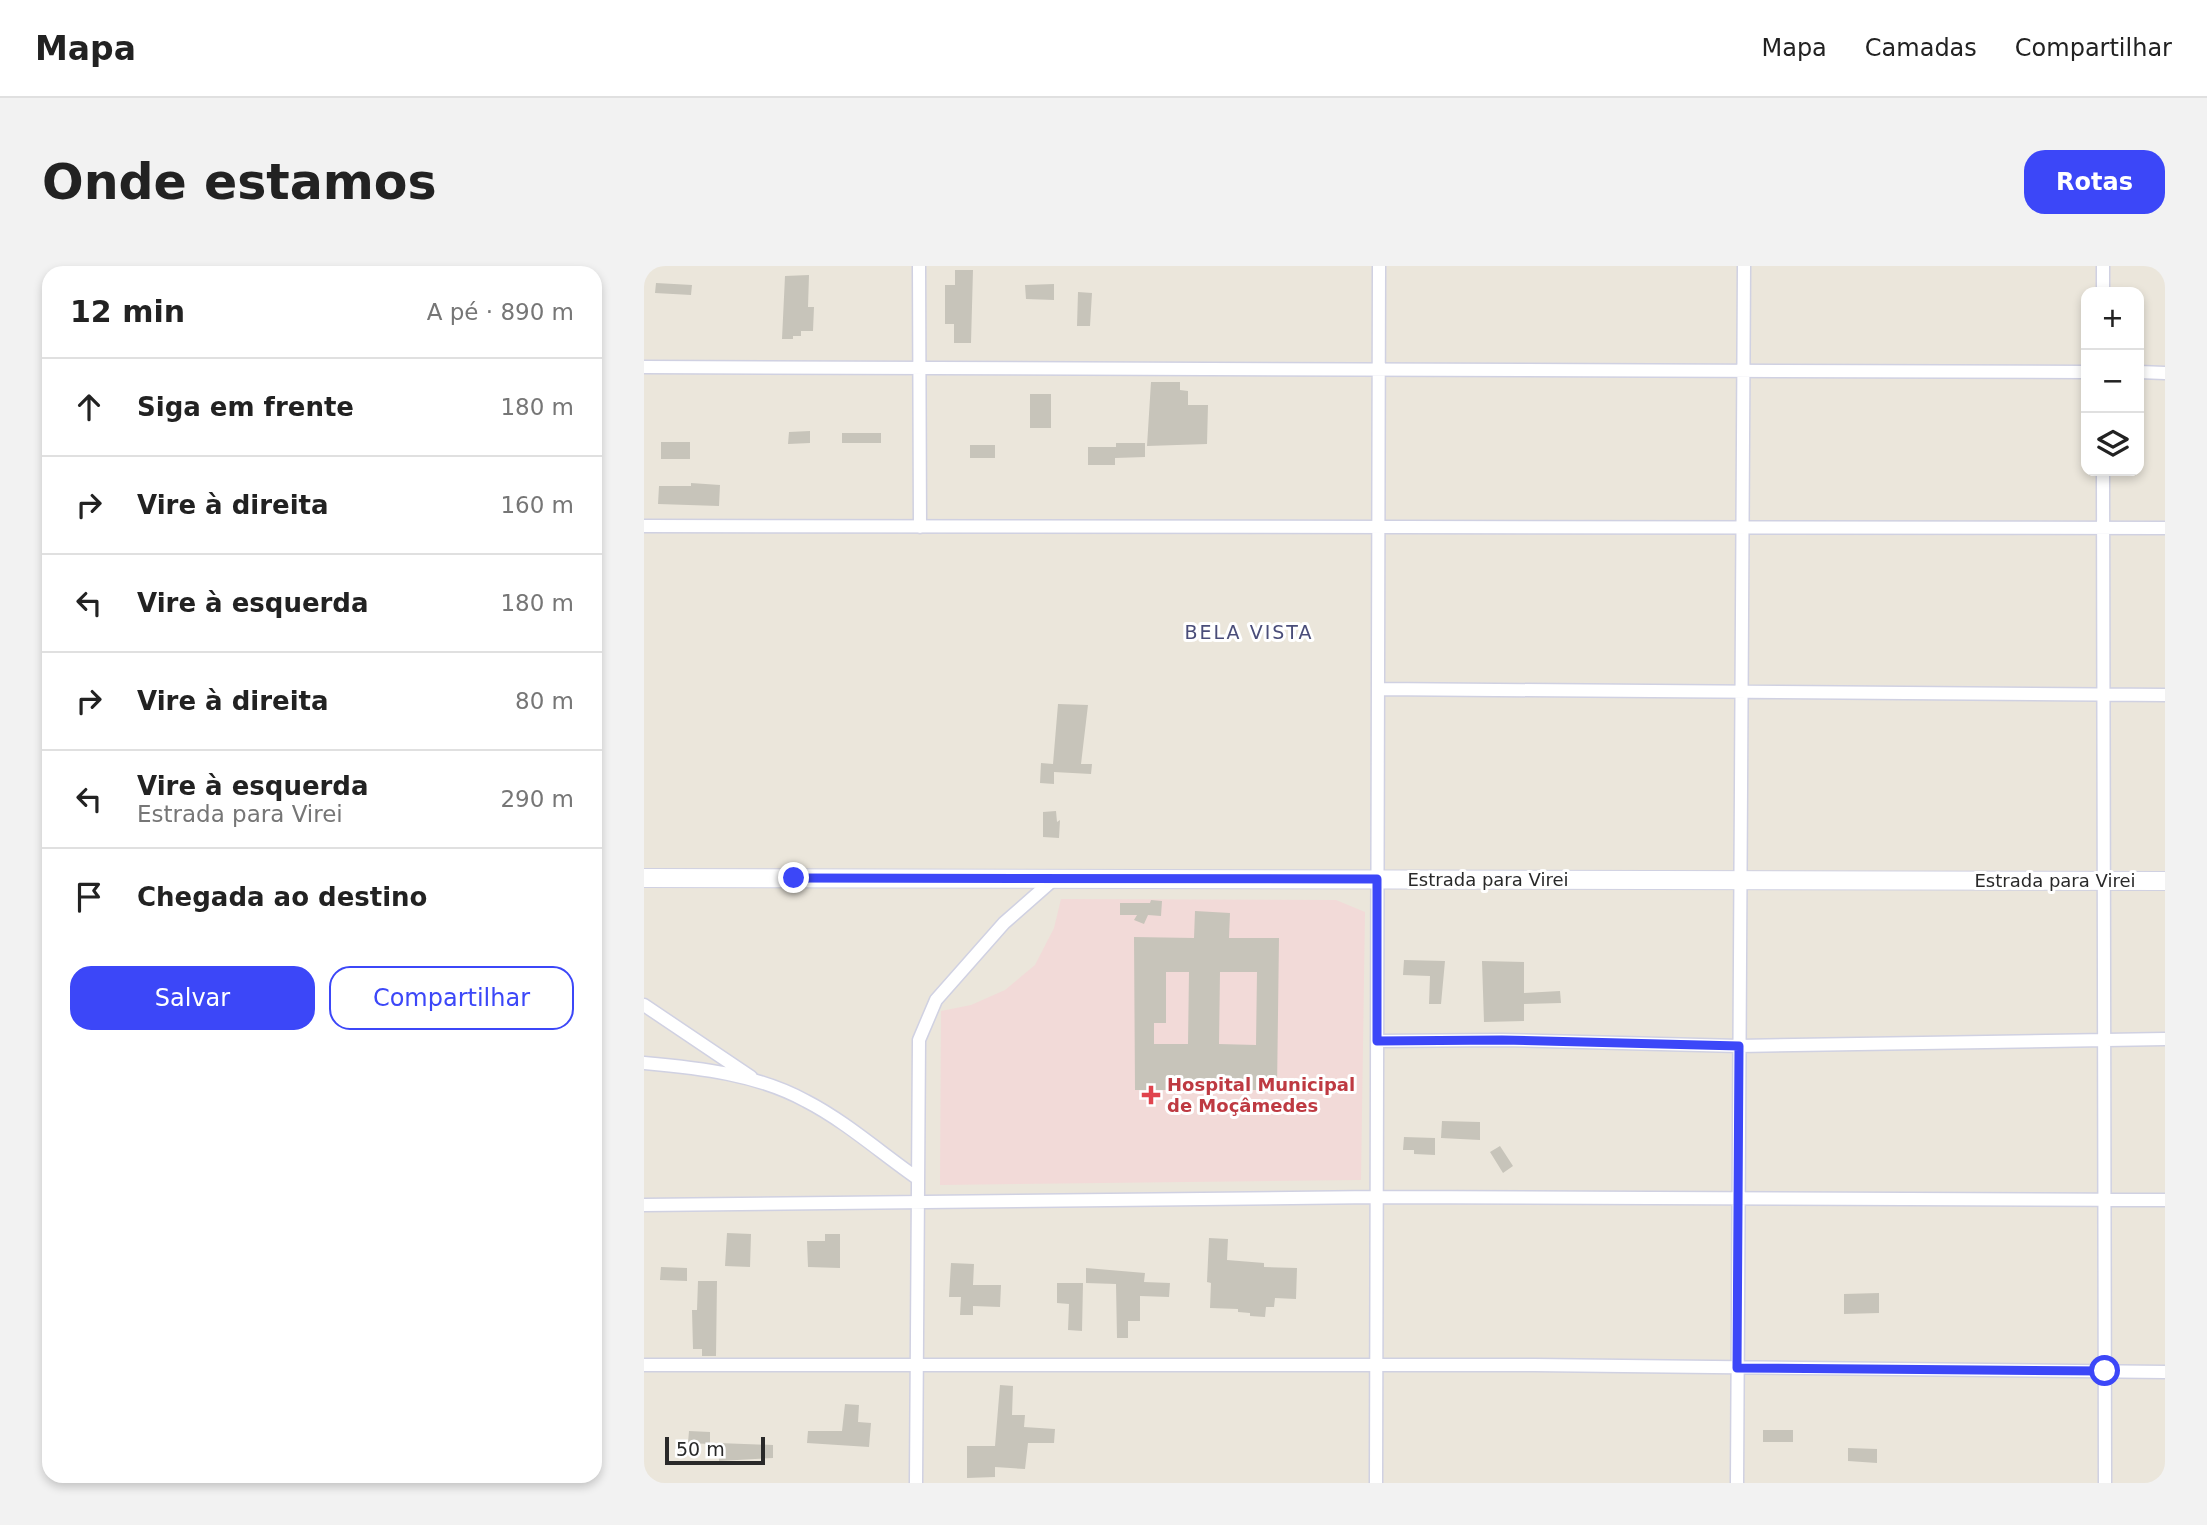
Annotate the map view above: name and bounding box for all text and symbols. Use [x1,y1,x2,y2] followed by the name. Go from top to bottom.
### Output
[35,29,136,68] text: Mapa
[1761,34,1827,62] text: Mapa
[1865,34,1977,62] text: Camadas
[2015,34,2172,62] text: Compartilhar
[2024,150,2165,214] button: Rotas
[42,154,437,211] text: Onde estamos
[2081,287,2144,476] map controls
[2081,287,2144,350] button: +
[70,294,185,329] text: 12 min
[427,299,574,325] text: A pé · 890 m
[2081,350,2144,413] button: −
[70,388,108,426] icon: ahead
[137,392,354,422] text: Siga em frente
[500,394,574,420] text: 180 m
[2081,413,2144,476] button: layers
[70,486,108,524] icon: right
[137,490,329,520] text: Vire à direita
[500,492,574,518] text: 160 m
[70,584,108,622] icon: left
[137,588,369,618] text: Vire à esquerda
[500,590,574,616] text: 180 m
[1185,621,1313,643] district label: BELA VISTA
[70,682,108,720] icon: right
[137,686,329,716] text: Vire à direita
[515,688,574,714] text: 80 m
[137,771,369,801] text: Vire à esquerda
[70,780,108,818] icon: left
[500,786,574,812] text: 290 m
[137,801,343,827] text: Estrada para Virei
[778,862,809,893] route end
[1407,869,1569,890] street label: Estrada para Virei
[1974,870,2136,891] street label: Estrada para Virei
[70,878,108,916] icon: arrive
[137,882,427,912] text: Chegada ao destino
[70,966,315,1030] button: Salvar
[329,966,574,1030] button: Compartilhar
[1167,1074,1355,1116] place label: Hospital Municipal de Moçâmedes
[1141,1085,1161,1105] marker: Hospital Municipal de Moçâmedes
[2089,1355,2120,1386] route start
[665,1434,765,1466] scale bar
[676,1438,725,1460] text: 50 m

